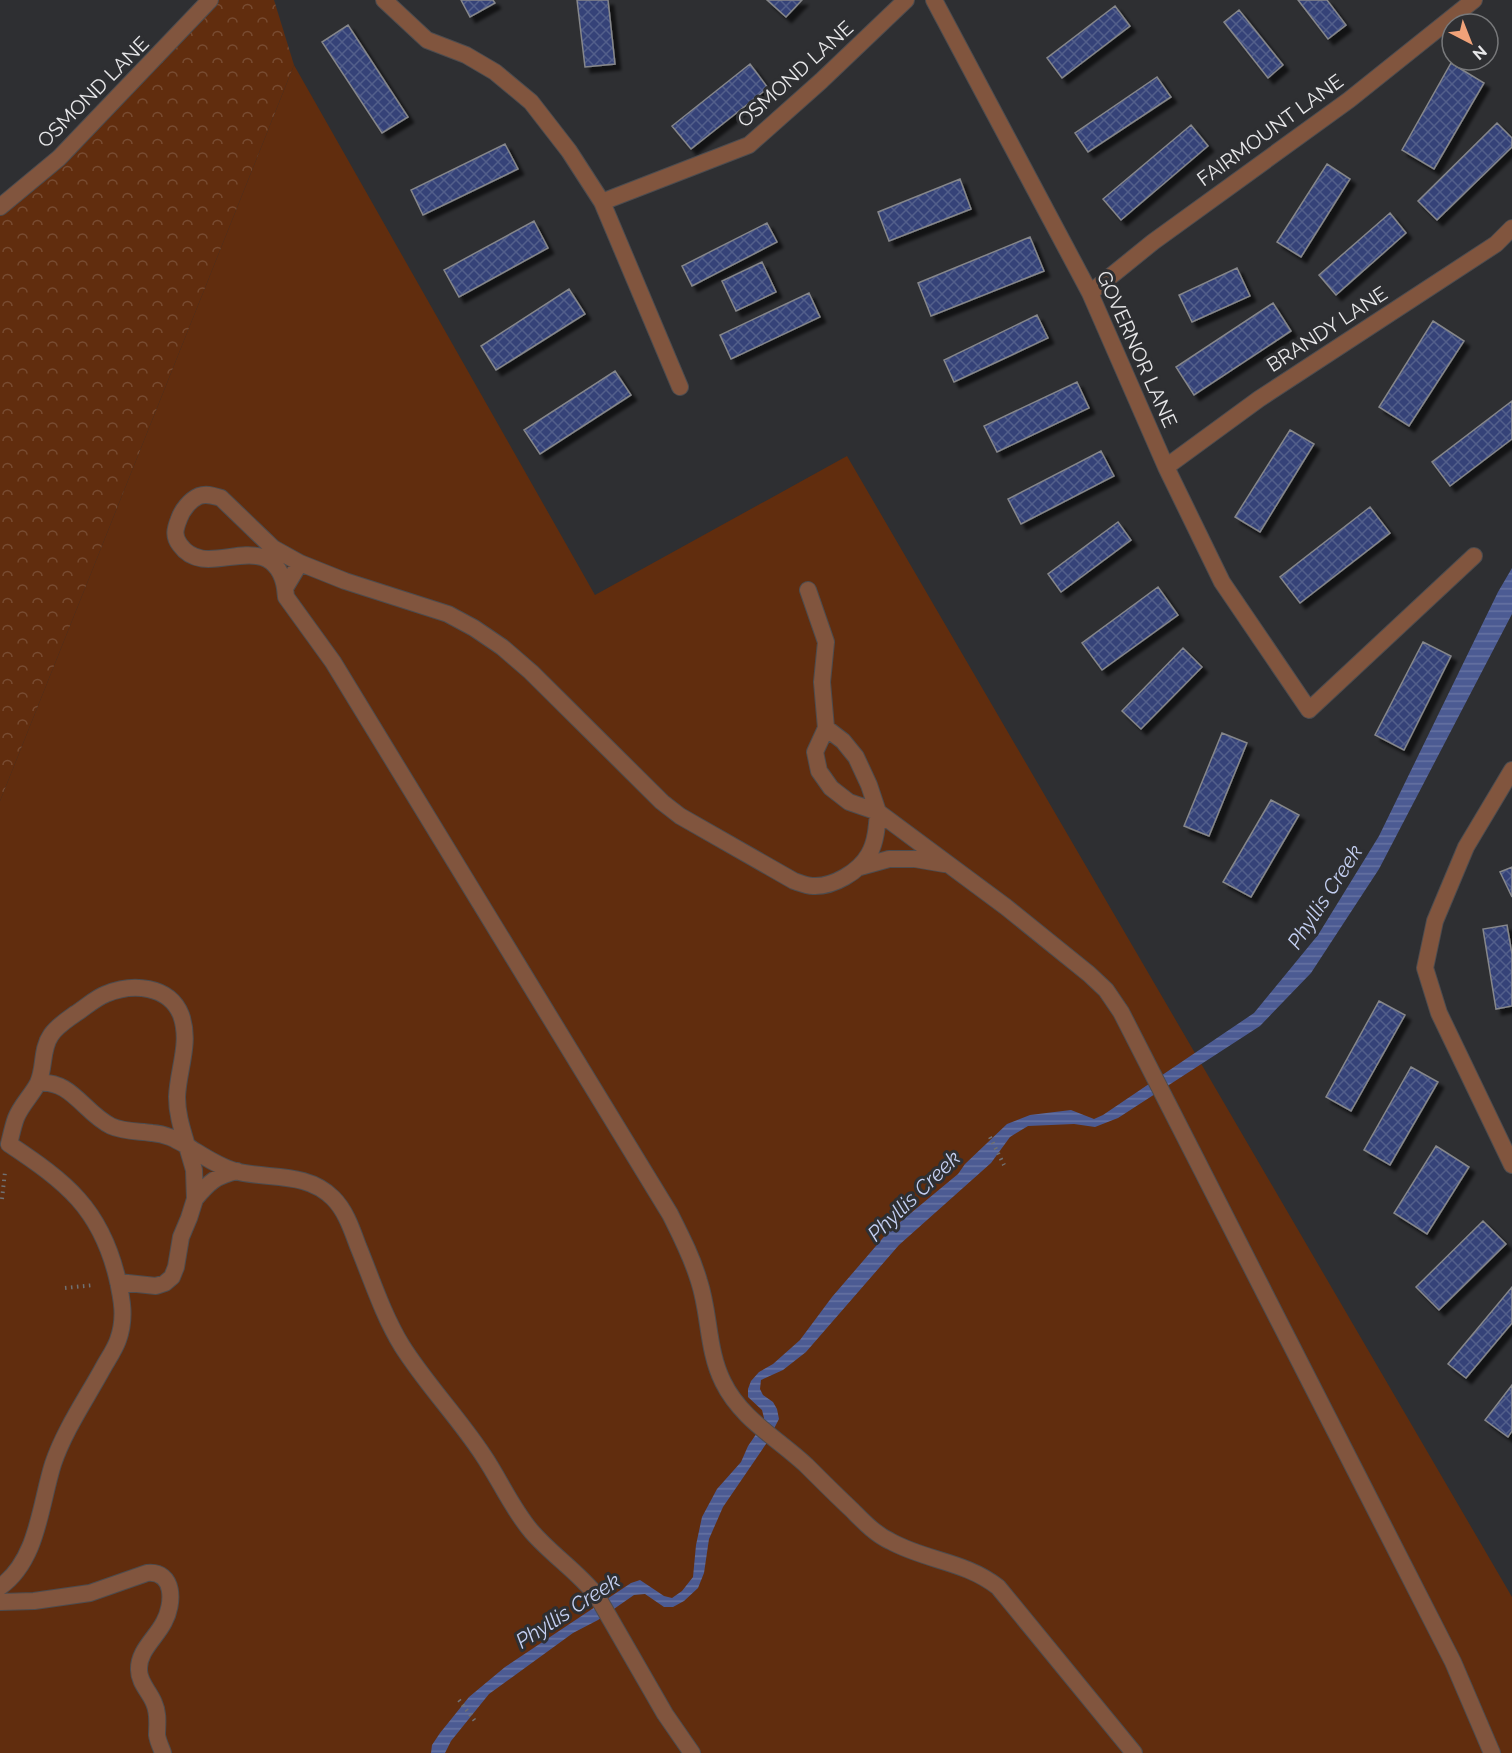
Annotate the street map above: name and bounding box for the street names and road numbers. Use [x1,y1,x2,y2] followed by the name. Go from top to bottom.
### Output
[732,16,858,132] street label: OSMOND LANE
[32,31,154,153] street label: OSMOND LANE
[1192,69,1348,191] street label: FAIRMOUNT LANE
[1092,267,1182,431] street label: GOVERNOR LANE
[1262,281,1392,377] street label: BRANDY LANE

